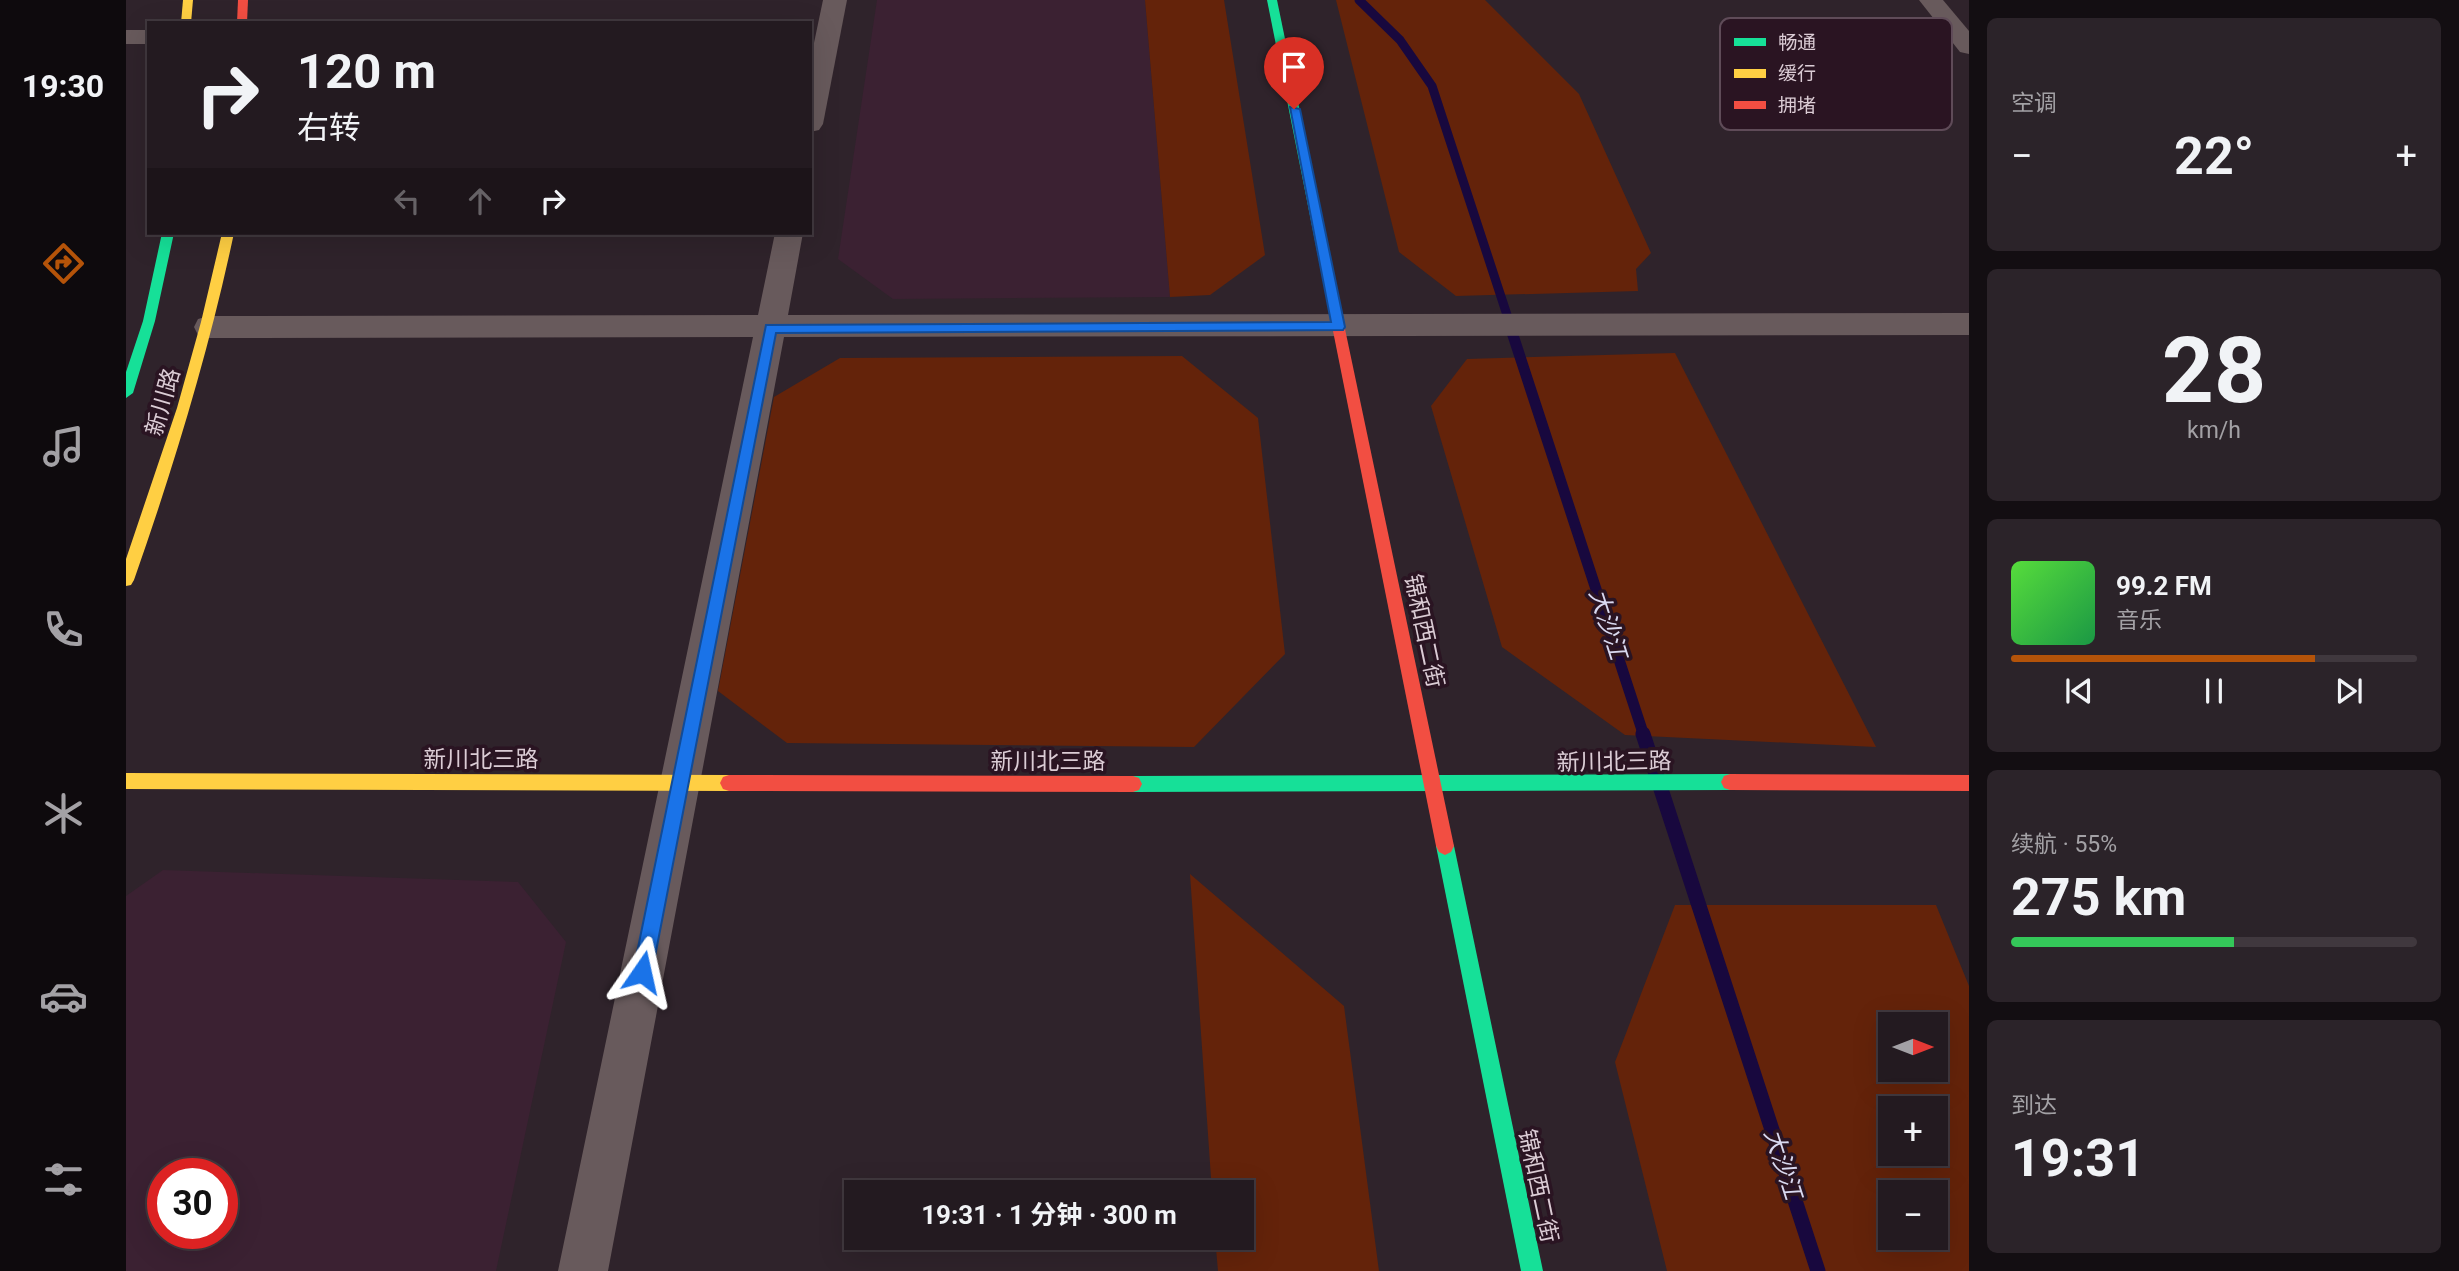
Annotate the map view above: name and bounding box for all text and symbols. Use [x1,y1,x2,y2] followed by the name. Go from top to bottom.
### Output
[1720,18,1952,130] legend
[1778,31,1816,54] text: 畅通
[1264,37,1324,109] pin
[297,43,436,100] text: 120 m
[1275,48,1313,86] icon: arrive
[182,49,273,140] icon: right
[1778,62,1816,85] text: 缓行
[22,67,104,105] text: 19:30
[2011,90,2057,117] text: 空调
[1778,94,1816,117] text: 拥堵
[297,109,361,147] text: 右转
[2174,126,2254,187] text: 22°
[2011,134,2033,178] text: −
[2395,134,2417,178] text: +
[388,182,426,220] icon: left
[461,182,499,220] icon: ahead
[534,182,572,220] icon: right
[39,239,88,288] icon: directions
[2162,318,2266,424] text: 28
[141,365,185,439] street label: 新川路
[2187,417,2241,444] text: km/h
[39,422,88,471] icon: music
[2116,571,2212,601] text: 99.2 FM
[1399,572,1449,690] street label: 锦和西二街
[1584,585,1633,665] water label: 大沙江
[39,605,88,654] icon: phone
[2116,607,2162,634] text: 音乐
[2060,672,2098,710] icon: previous
[2195,672,2233,710] icon: pause
[2330,672,2368,710] icon: next
[424,746,539,773] street label: 新川北三路
[1556,747,1672,777] street label: 新川北三路
[991,748,1106,775] street label: 新川北三路
[39,789,88,838] icon: climate
[2011,831,2117,858] text: 续航 · 55%
[2011,867,2186,928] text: 275 km
[605,935,679,1009] position arrow
[39,972,88,1021] icon: car
[1878,1012,1948,1082] north arrow
[1878,1012,1948,1250] map controls
[2011,1092,2057,1119] text: 到达
[1878,1096,1948,1166] button: +
[1759,1125,1808,1205] water label: 大沙江
[1513,1127,1563,1245] street label: 锦和西二街
[2011,1128,2145,1189] text: 19:31
[39,1155,88,1204] icon: filters
[147,1158,238,1249] speed limit sign: 30
[1878,1180,1948,1250] button: −
[921,1200,1177,1230] text: 19:31 · 1 分钟 · 300 m

